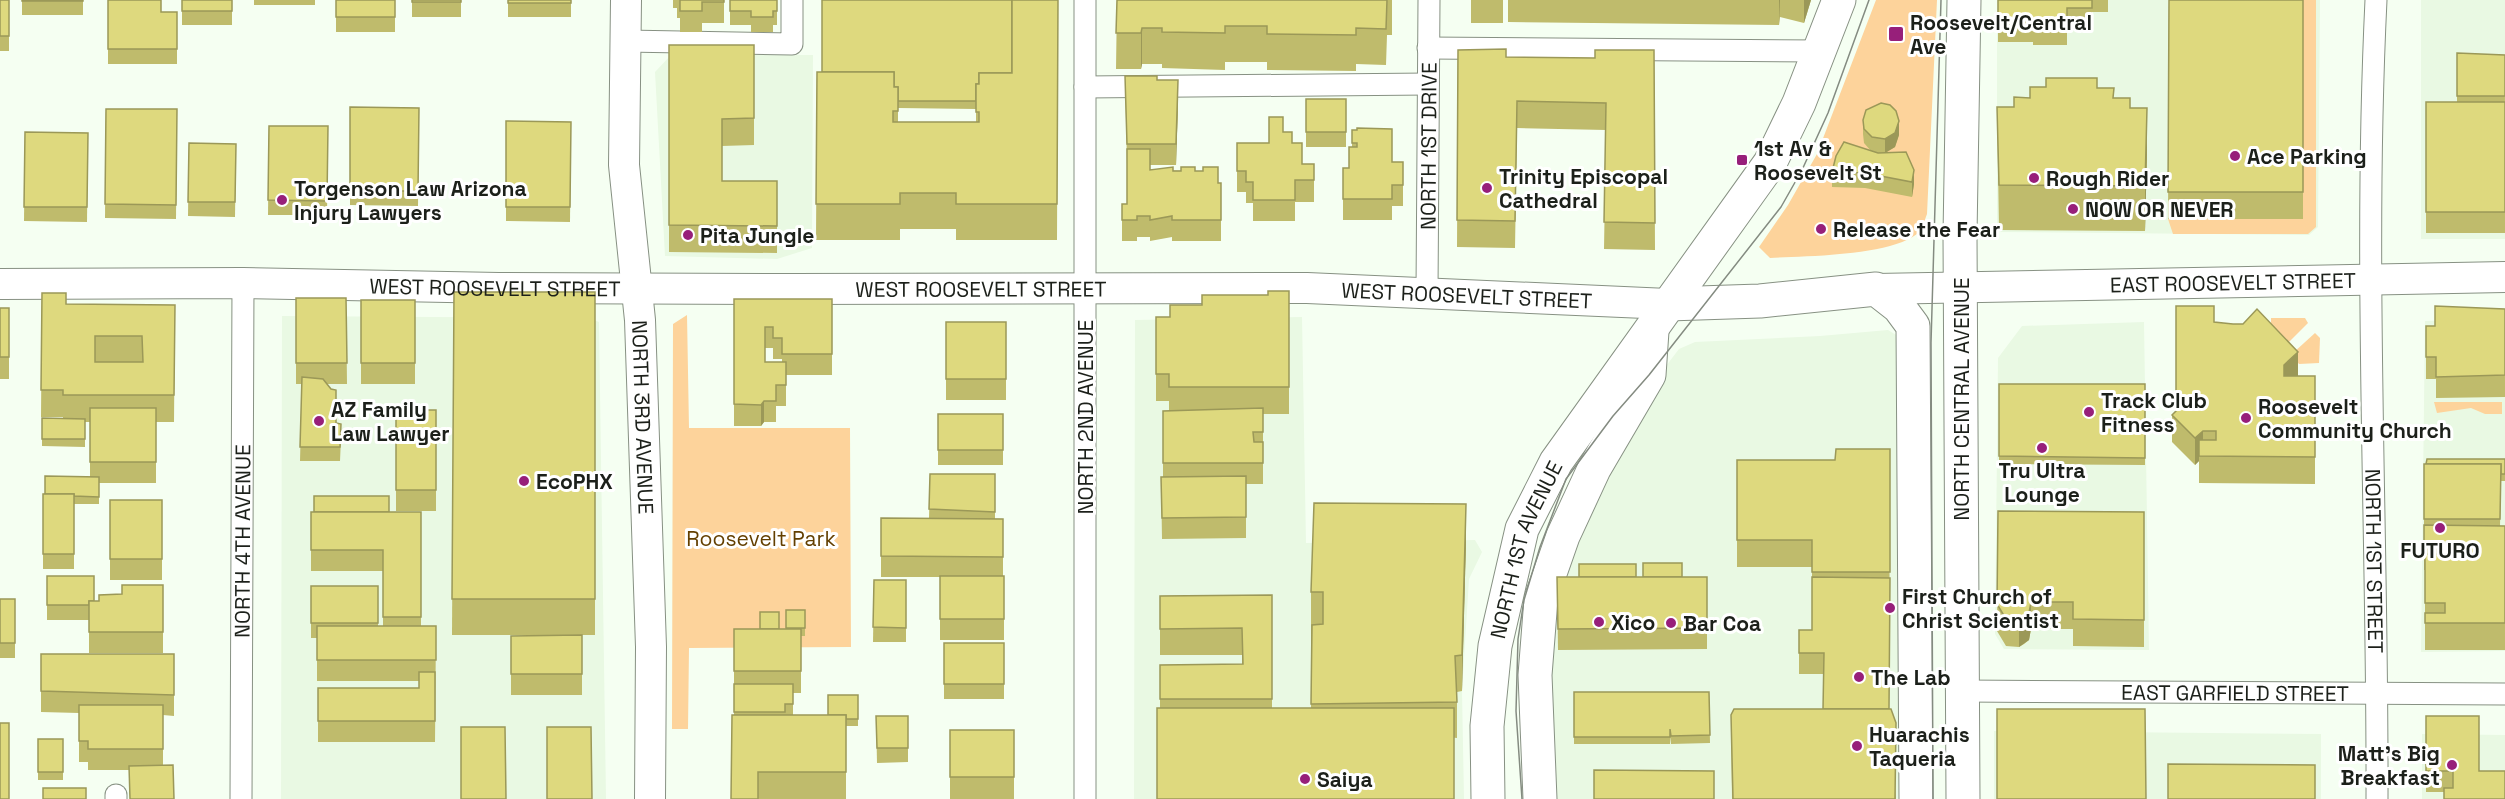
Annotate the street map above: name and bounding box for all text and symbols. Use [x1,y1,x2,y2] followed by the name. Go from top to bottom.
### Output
[1910,9,2092,60] place label: Roosevelt/Central Ave
[1887,25,1905,43] marker: Roosevelt/Central Ave
[1414,62,1442,230] street label: NORTH 1ST DRIVE
[1754,135,1882,186] place label: 1st Av & Roosevelt St
[2247,143,2367,170] place label: Ace Parking
[2228,149,2242,163] marker: Ace Parking
[1735,153,1749,167] marker: 1st Av & Roosevelt St
[1499,163,1668,214] place label: Trinity Episcopal Cathedral
[2046,165,2169,192] place label: Rough Rider
[2027,171,2041,185] marker: Rough Rider
[294,175,527,226] place label: Torgenson Law Arizona Injury Lawyers
[1480,181,1494,195] marker: Trinity Episcopal Cathedral
[275,193,289,207] marker: Torgenson Law Arizona Injury Lawyers
[2085,196,2234,223] place label: NOW OR NEVER
[2066,202,2080,216] marker: NOW OR NEVER
[1833,216,2000,243] place label: Release the Fear
[700,222,814,249] place label: Pita Jungle
[1814,222,1828,236] marker: Release the Fear
[681,228,695,242] marker: Pita Jungle
[2110,266,2356,298] street label: EAST ROOSEVELT STREET
[369,272,621,302] street label: WEST ROOSEVELT STREET
[855,275,1107,302] street label: WEST ROOSEVELT STREET
[1341,276,1593,314] street label: WEST ROOSEVELT STREET
[1948,277,1975,521] street label: NORTH CENTRAL AVENUE
[627,320,660,515] street label: NORTH 3RD AVENUE
[1072,320,1099,514] street label: NORTH 2ND AVENUE
[2101,387,2207,438] place label: Track Club Fitness
[2258,393,2452,444] place label: Roosevelt Community Church
[331,396,450,447] place label: AZ Family Law Lawyer
[2082,405,2096,419] marker: Track Club Fitness
[2239,411,2253,425] marker: Roosevelt Community Church
[312,414,326,428] marker: AZ Family Law Lawyer
[2035,441,2049,455] marker: Tru Ultra Lounge
[228,444,256,638] street label: NORTH 4TH AVENUE
[1484,456,1568,641] street label: NORTH 1ST AVENUE
[1999,457,2085,508] place label: Tru Ultra Lounge
[536,468,613,495] place label: EcoPHX
[2360,468,2390,653] street label: NORTH 1ST STREET
[517,474,531,488] marker: EcoPHX
[2433,521,2447,535] marker: FUTURO
[686,525,836,552] park label: Roosevelt Park
[2400,537,2480,564] place label: FUTURO
[1902,583,2059,634] place label: First Church of Christ Scientist
[1883,601,1897,615] marker: First Church of Christ Scientist
[1611,609,1655,636] place label: Xico
[1683,610,1761,637] place label: Bar Coa
[1592,615,1606,629] marker: Xico
[1664,616,1678,630] marker: Bar Coa
[1871,664,1951,691] place label: The Lab
[1852,670,1866,684] marker: The Lab
[2121,678,2349,707] street label: EAST GARFIELD STREET
[1869,721,1970,772] place label: Huarachis Taqueria
[1850,739,1864,753] marker: Huarachis Taqueria
[2338,740,2440,791] place label: Matt's Big Breakfast
[2445,758,2459,772] marker: Matt's Big Breakfast
[1317,766,1373,793] place label: Saiya
[1298,772,1312,786] marker: Saiya

